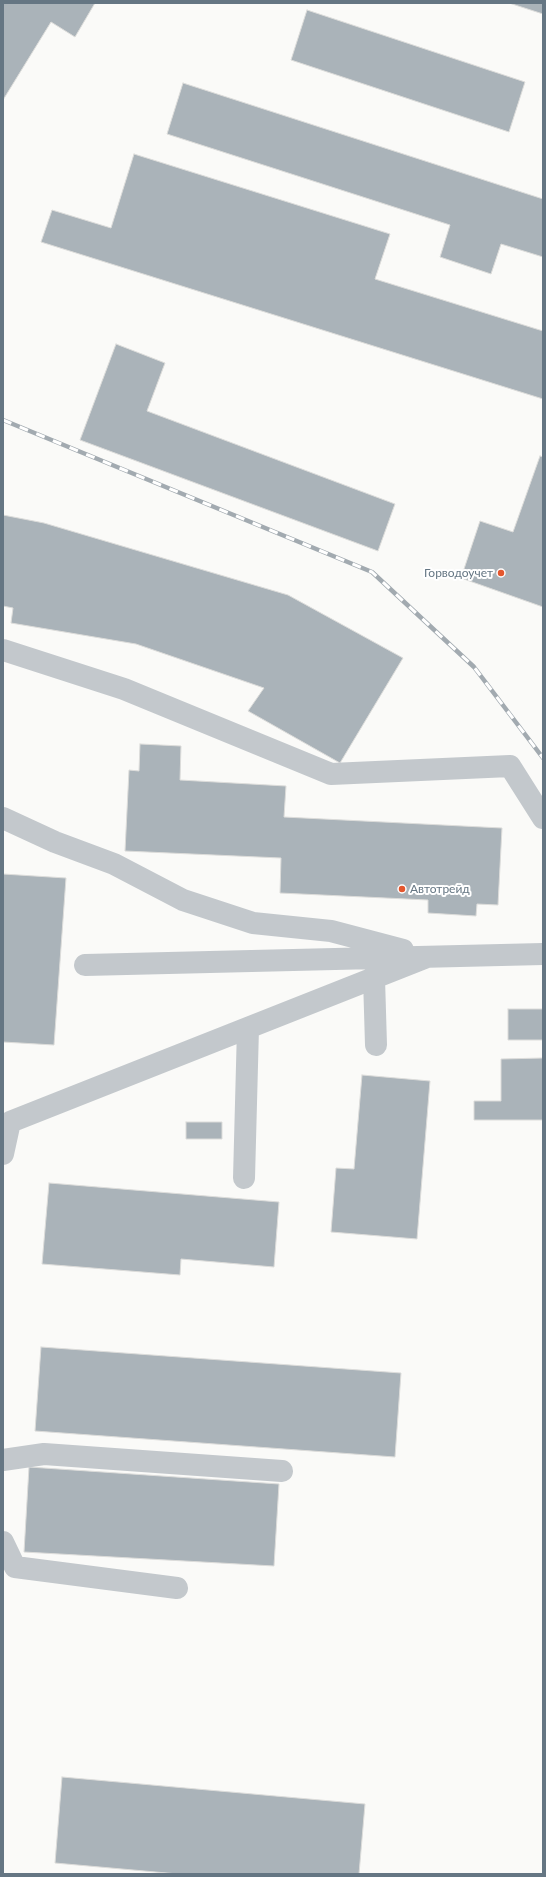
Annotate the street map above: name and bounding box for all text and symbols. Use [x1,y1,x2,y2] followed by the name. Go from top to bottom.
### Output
[424,566,493,580] place label: Горводоучет
[496,568,506,578] marker: Горводоучет
[410,882,470,896] place label: Автотрейд
[397,884,407,894] marker: Автотрейд

